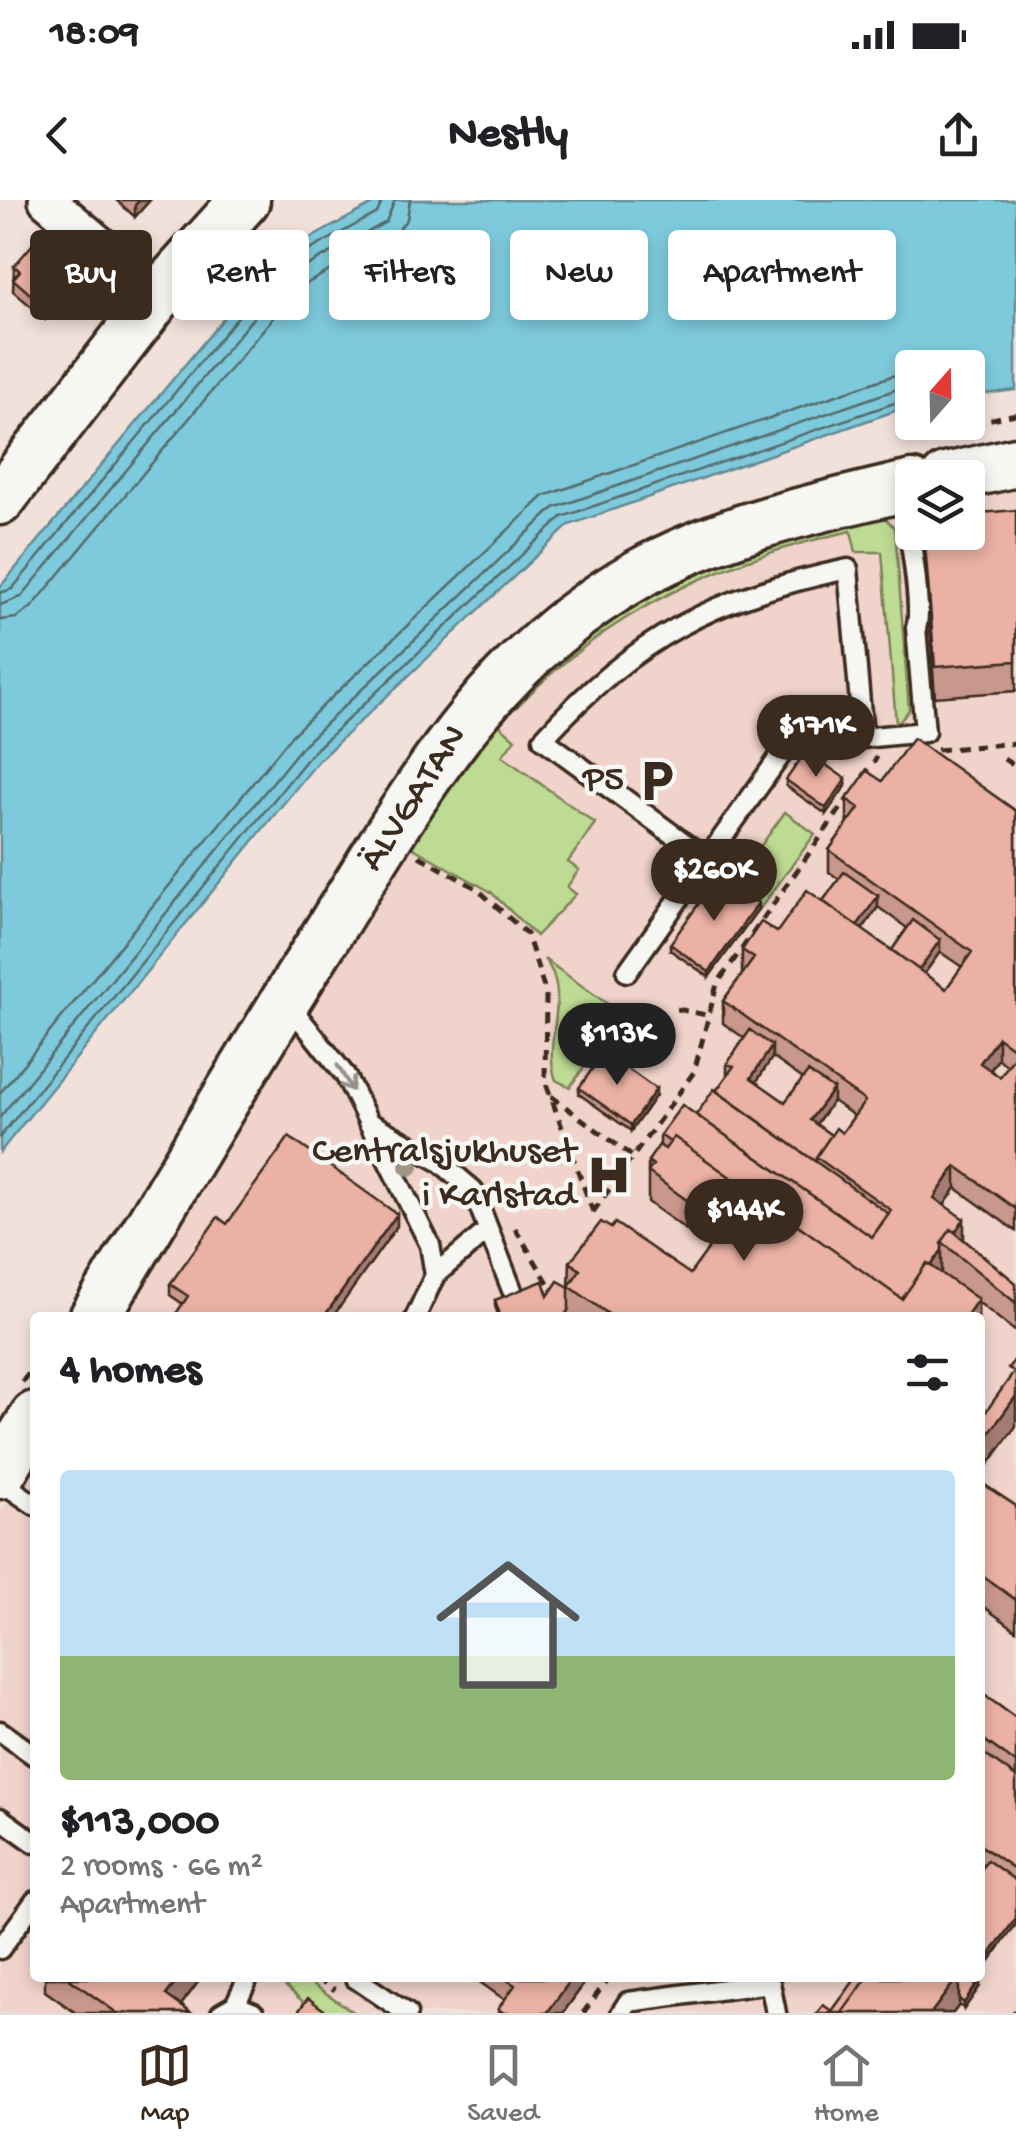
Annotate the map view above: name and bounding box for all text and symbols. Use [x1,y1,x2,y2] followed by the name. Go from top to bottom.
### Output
[50,13,139,57] text: 18:09
[30,108,85,163] icon: back
[931,108,986,163] icon: share
[448,109,568,162] text: Nestly
[30,230,152,320] chip: Buy
[172,230,309,320] chip: Rent
[329,230,490,320] chip: Filters
[510,230,648,320] chip: New
[668,230,896,320] chip: Apartment
[895,350,985,440] north arrow
[895,350,985,550] map controls
[895,460,985,550] button: layers
[746,695,886,780] pin: $171K
[779,708,853,746] text: $171K
[351,718,479,880] street label: ÄLVGATAN
[633,757,681,805] parking icon: P5
[582,759,624,803] place label: P5
[644,839,784,924] pin: $260K
[673,852,755,890] text: $260K
[547,1003,687,1088] pin: $113K
[580,1016,654,1054] text: $113K
[335,1063,355,1092] one-way arrow
[312,1131,579,1219] place label: Centralsjukhuset i Karlstad
[585,1151,633,1199] hospital icon: Centralsjukhuset i Karlstad
[674,1179,814,1264] pin: $144K
[706,1192,782,1230] text: $144K
[900,1345,955,1400] icon: filters
[60,1348,201,1397] text: 4 homes
[418,1535,598,1715] icon: home
[60,1800,219,1849] text: $113,000
[60,1849,263,1887] text: 2 rooms · 66 m²
[60,1887,204,1925] text: Apartment
[137,2038,192,2131] tab: Map
[467,2038,539,2131] tab: Saved
[814,2038,879,2131] tab: Home

